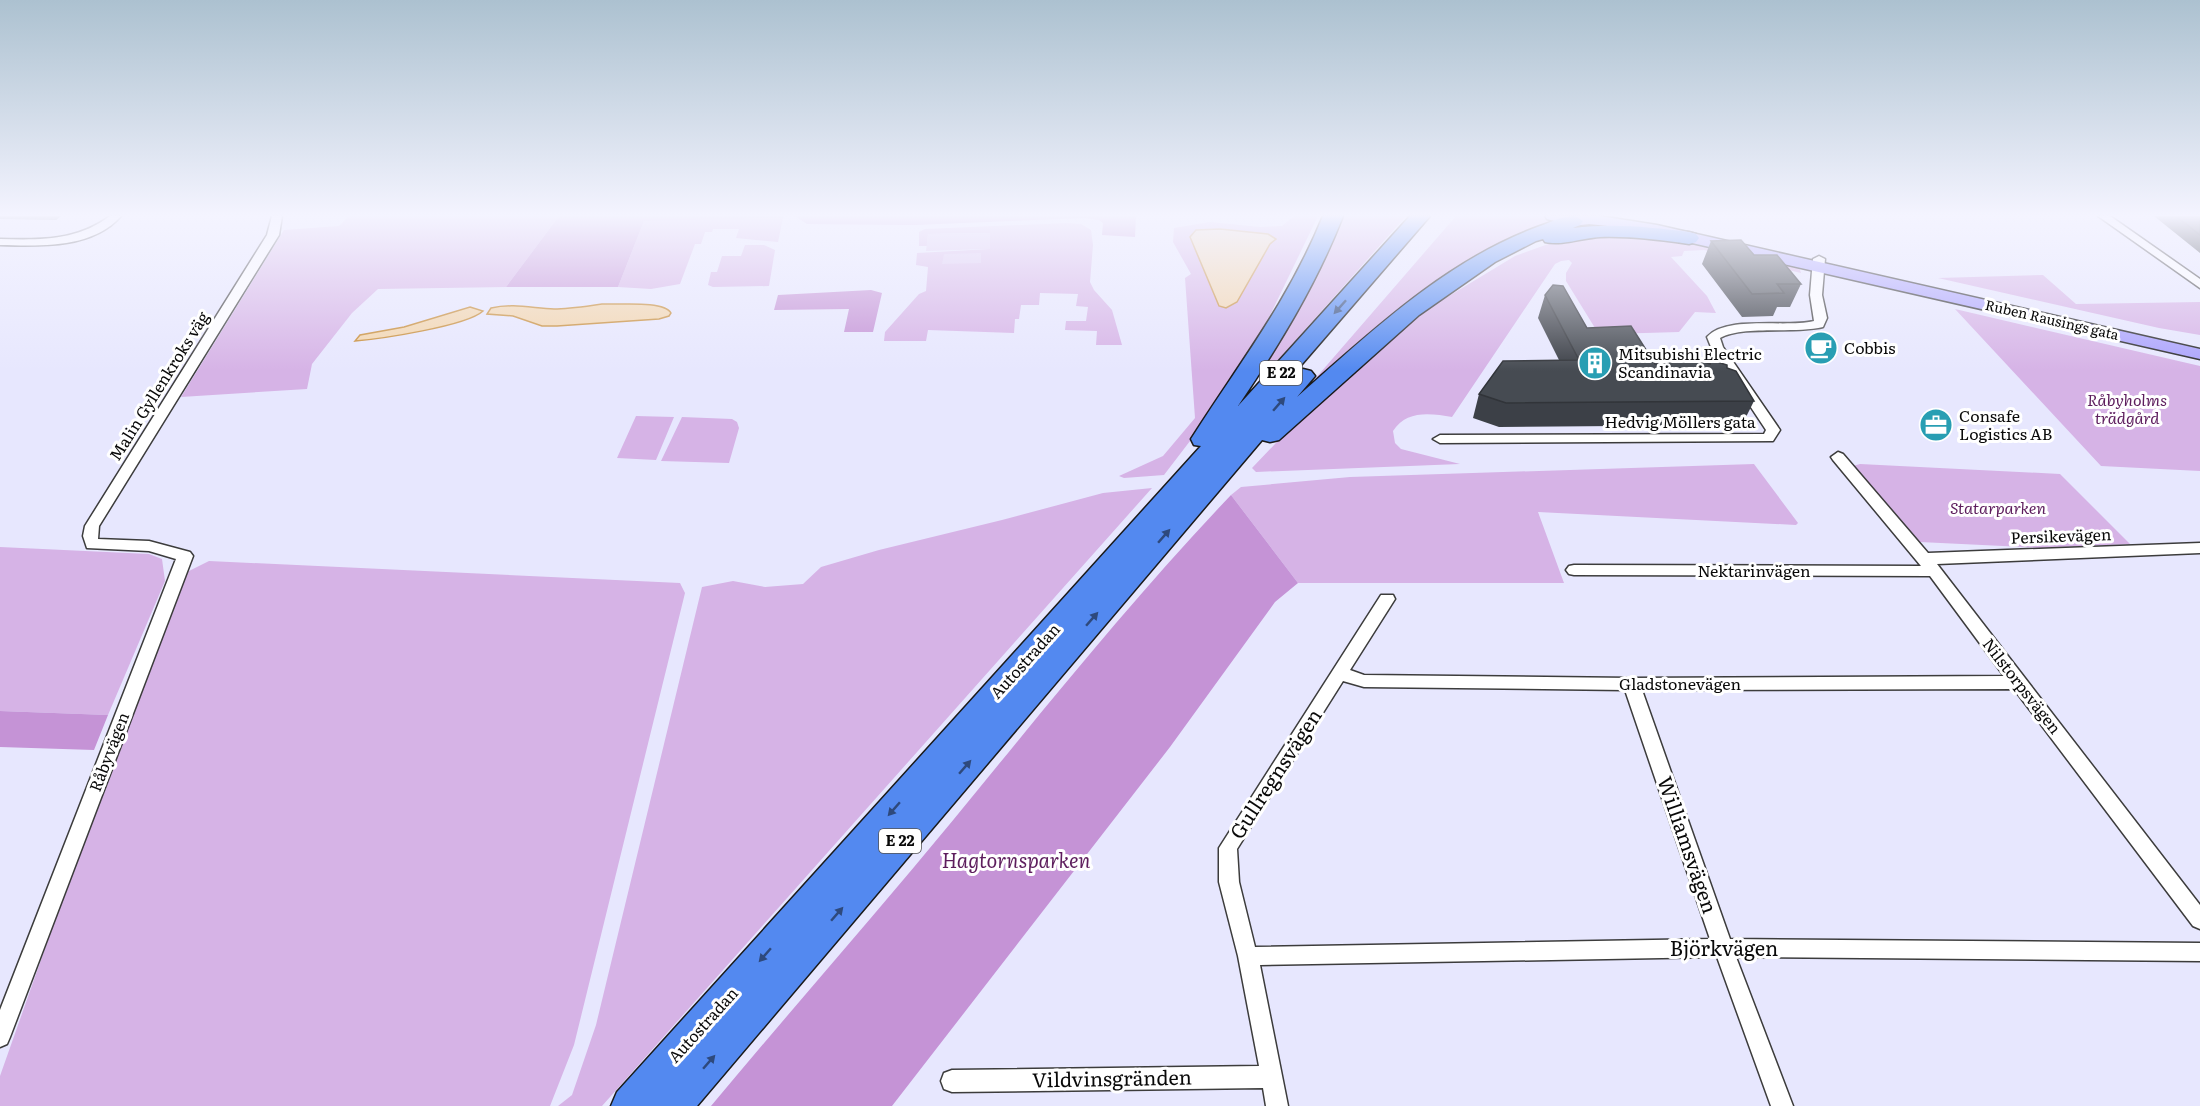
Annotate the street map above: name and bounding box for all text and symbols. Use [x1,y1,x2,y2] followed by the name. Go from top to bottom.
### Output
[1983,294,2121,344] street label: Ruben Rausings gata
[1333,299,1347,314] one-way arrow
[102,306,214,465] street label: Malin Gyllenkroks väg
[1803,330,1839,366] cafe icon: Cobbis
[1844,335,1896,359] place label: Cobbis
[1618,341,1762,383] place label: Mitsubishi Electric Scandinavia
[1577,345,1613,381] building icon: Mitsubishi Electric Scandinavia
[1260,361,1302,385] road number: E 22
[2087,387,2167,429] park label: Råbyholms trädgård
[1272,397,1285,412] one-way arrow
[1959,403,2052,445] place label: Consafe Logistics AB
[1918,407,1954,443] office icon: Consafe Logistics AB
[1604,409,1756,433] street label: Hedvig Möllers gata
[1950,495,2046,519] park label: Statarparken
[2010,521,2112,549] street label: Persikevägen
[1158,528,1171,544] one-way arrow
[1697,558,1811,582] street label: Nektarinvägen
[1085,612,1098,627] one-way arrow
[984,617,1065,703] street label: Autostradan
[1978,632,2068,739] street label: Nilstorpsvägen
[1619,671,1741,695] street label: Gladstonevägen
[1221,702,1328,844] street label: Gullregnsvägen
[82,708,134,795] street label: Råbyvägen
[958,759,971,775] one-way arrow
[1651,772,1726,917] street label: Williamsvägen
[888,801,901,816] one-way arrow
[879,829,921,853] road number: E 22
[942,844,1090,874] park label: Hagtornsparken
[830,907,843,922] one-way arrow
[1670,932,1778,962] street label: Björkvägen
[759,947,772,962] one-way arrow
[662,981,743,1067] street label: Autostradan
[702,1055,715,1070] one-way arrow
[1032,1061,1192,1093] street label: Vildvinsgränden

